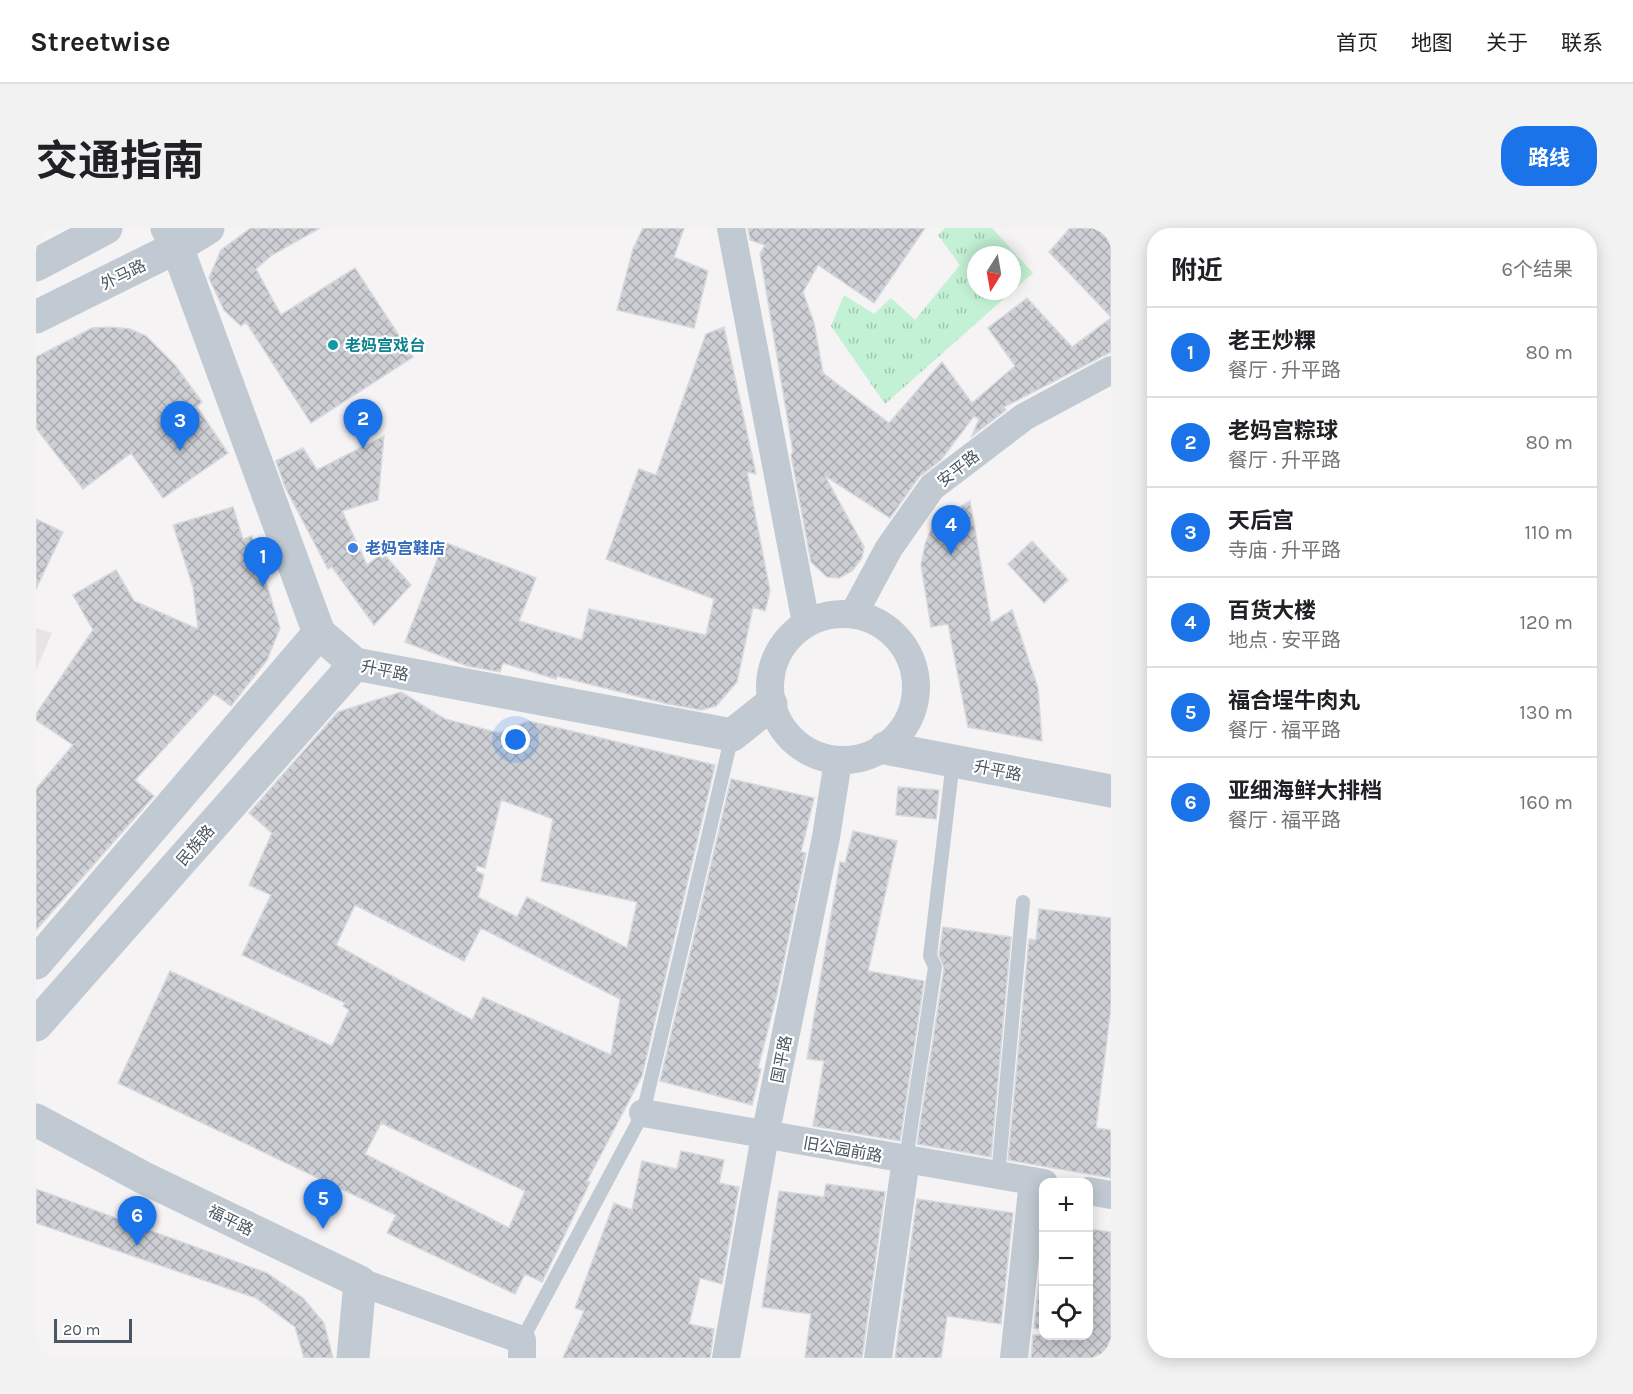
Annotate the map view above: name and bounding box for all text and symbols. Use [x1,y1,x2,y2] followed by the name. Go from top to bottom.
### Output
[30,25,171,58] text: Streetwise
[1336,31,1378,55] text: 首页
[1411,31,1453,55] text: 地图
[1486,31,1528,55] text: 关于
[1561,31,1603,55] text: 联系
[1501,126,1597,186] button: 路线
[36,136,204,186] text: 交通指南
[967,246,1021,300] north arrow
[97,255,149,294] street label: 外马路
[1171,255,1223,286] text: 附近
[1502,258,1573,281] text: 6个结果
[1228,328,1316,354] text: 老王炒粿
[345,336,425,355] place label: 老妈宫戏台
[326,338,340,352] marker: 老妈宫戏台
[1187,341,1194,364] text: 1
[1525,341,1573,364] text: 80 m
[1228,359,1341,382] text: 餐厅 · 升平路
[344,400,382,449] pin: 2
[160,402,200,451] pin: 3
[1228,418,1338,444] text: 老妈宫粽球
[1184,431,1197,454] text: 2
[1525,431,1573,454] text: 80 m
[934,446,983,491] street label: 安平路
[1228,449,1341,472] text: 餐厅 · 升平路
[932,506,970,555] pin: 4
[1228,508,1294,534] text: 天后宫
[1184,521,1197,544] text: 3
[1524,521,1573,544] text: 110 m
[244,538,282,587] pin: 1
[365,539,445,558] place label: 老妈宫鞋店
[1228,539,1341,562] text: 寺庙 · 升平路
[346,541,360,555] marker: 老妈宫鞋店
[1228,598,1316,624] text: 百货大楼
[1185,611,1196,634] text: 4
[1519,611,1573,634] text: 120 m
[1228,629,1341,652] text: 地点 · 安平路
[360,657,410,684] street label: 升平路
[1228,688,1360,714] text: 福合埕牛肉丸
[1185,701,1196,724] text: 5
[1519,701,1573,724] text: 130 m
[1228,719,1341,742] text: 餐厅 · 福平路
[501,725,530,754] your location
[973,757,1023,784] street label: 升平路
[1228,778,1382,804] text: 亚细海鲜大排档
[1184,791,1197,814] text: 6
[1520,791,1573,814] text: 160 m
[1228,809,1341,832] text: 餐厅 · 福平路
[172,821,218,870] street label: 民族路
[768,1034,795,1084] street label: 国平路
[802,1133,884,1166] street label: 旧公园前路
[1039,1178,1093,1340] map controls
[1039,1178,1093,1232] button: +
[304,1180,342,1229] pin: 5
[118,1196,156,1246] pin: 6
[205,1201,257,1240] street label: 福平路
[1039,1232,1093,1286] button: −
[1039,1286,1093,1340] button: locate
[54,1316,132,1344] scale bar
[63,1320,101,1339] text: 20 m

